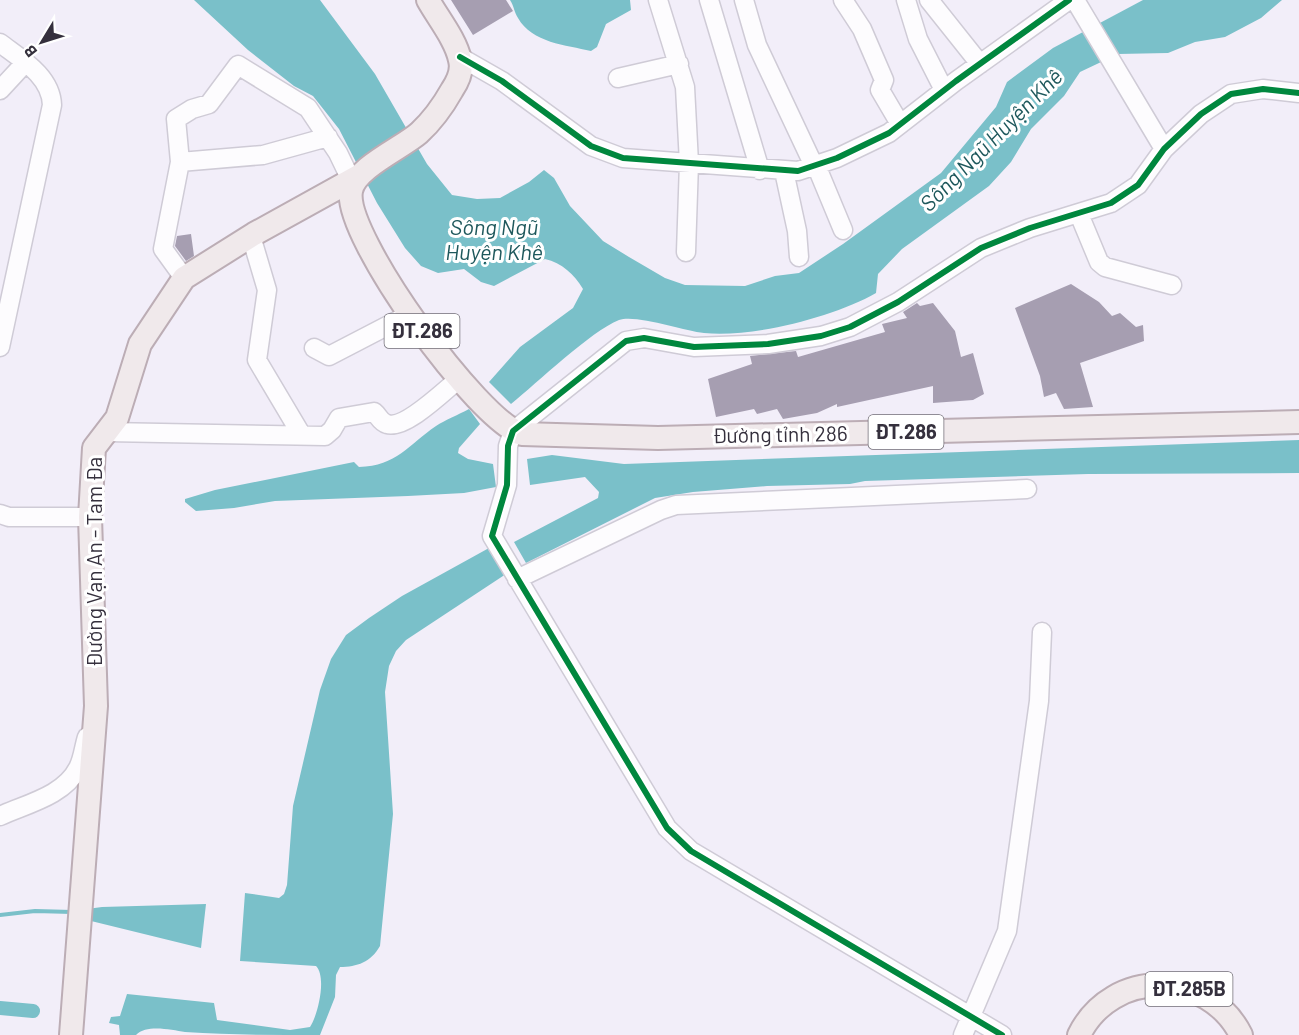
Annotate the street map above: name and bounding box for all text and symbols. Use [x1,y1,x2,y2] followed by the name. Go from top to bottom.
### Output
[12,12,72,72] north arrow
[19,42,40,61] text: B
[914,63,1067,216] water label: Sông Ngũ Huyện Khê
[445,213,543,264] water label: Sông Ngũ Huyện Khê
[384,314,460,348] road number: ĐT.286
[868,415,944,449] road number: ĐT.286
[712,420,848,447] street label: Đường tỉnh 286
[81,457,106,667] street label: Đường Vạn An - Tam Đa
[1146,972,1232,1006] road number: ĐT.285B

